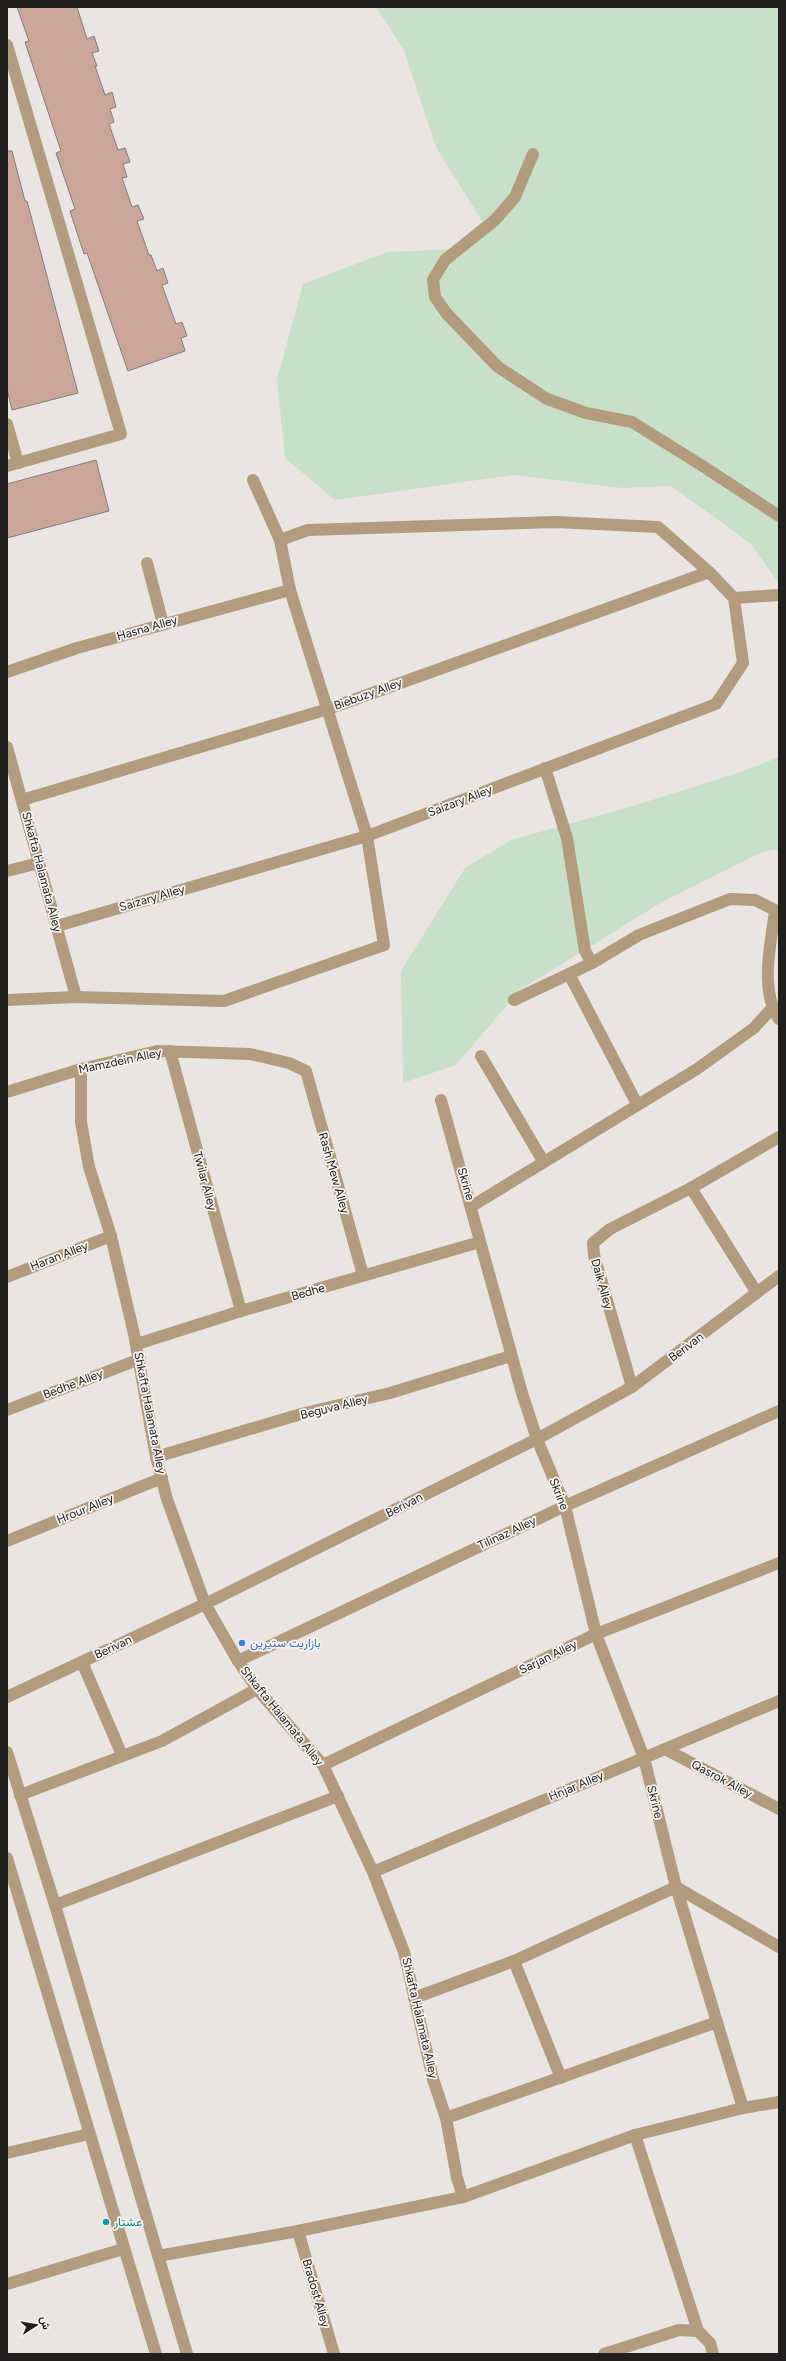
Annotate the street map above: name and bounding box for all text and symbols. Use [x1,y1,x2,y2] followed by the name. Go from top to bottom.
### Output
[115,612,180,643] street label: Hasna Alley
[332,675,405,713] street label: Biebuzy Alley
[426,782,495,820] street label: Saizary Alley
[19,810,65,934] street label: Shkafta Halamata Alley
[118,882,187,914] street label: Saizary Alley
[77,1045,163,1077] street label: Mamzdein Alley
[316,1131,352,1216] street label: Rash Mew Alley
[190,1150,220,1213] street label: Twilar Alley
[455,1166,477,1202] street label: Skrine
[28,1238,91,1273] street label: Haran Alley
[588,1257,616,1312] street label: Daik Alley
[290,1280,327,1303] street label: Bedhe
[666,1329,706,1365] street label: Berivan
[131,1351,169,1476] street label: Shkafta Halamata Alley
[41,1366,106,1402] street label: Bedhe Alley
[299,1392,370,1422] street label: Beguva Alley
[547,1476,572,1512] street label: Skrine
[383,1490,425,1520] street label: Berivan
[55,1491,116,1527] street label: Hrour Alley
[476,1513,539,1553] street label: Tilinaz Alley
[92,1632,134,1662] street label: Berivan
[250,1636,321,1651] place label: بازاريت ستيرين
[517,1637,580,1677] street label: Sarjan Alley
[237,1638,247,1648] marker: بازاريت ستيرين
[238,1663,327,1769] street label: Shkafta Halamata Alley
[689,1757,755,1801] street label: Qasrok Alley
[546,1768,606,1804] street label: Hnjar Alley
[644,1784,666,1820] street label: Skrine
[399,1956,441,2081] street label: Shkafta Halamata Alley
[113,2215,142,2230] place label: عشتار
[101,2217,111,2227] marker: عشتار
[300,2257,333,2330] street label: Bradost Alley
[16,2305,56,2345] north arrow
[38,2315,53,2331] text: ش

